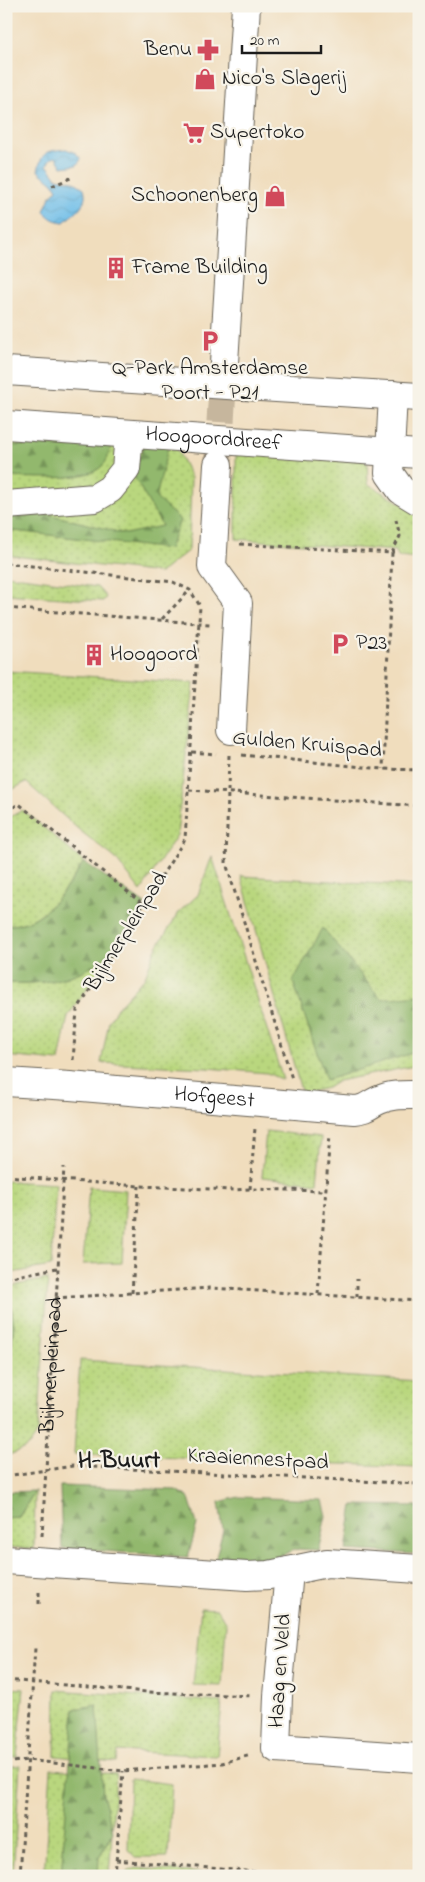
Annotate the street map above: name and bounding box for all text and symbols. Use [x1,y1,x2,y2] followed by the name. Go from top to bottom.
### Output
[242,22,321,54] scale bar
[250,30,280,52] text: 20 m
[143,34,192,66] place label: Benu
[195,37,221,63] pharmacy icon: Benu
[222,63,346,96] place label: Nico's Slagerij
[192,66,218,92] shop icon: Nico's Slagerij
[210,117,305,149] place label: Supertoko
[181,120,207,146] supermarket icon: Supertoko
[131,180,258,213] place label: Schoonenberg
[262,183,288,209] shop icon: Schoonenberg
[131,252,268,285] place label: Frame Building
[103,255,129,281] building icon: Frame Building
[197,328,223,354] parking icon: Q-Park Amsterdamse Poort - P21
[112,353,308,410] place label: Q-Park Amsterdamse Poort - P21
[144,419,284,460] street label: Hoogoorddreef
[356,628,387,660] place label: P23
[327,631,353,657] parking icon: P23
[110,639,198,672] place label: Hoogoord
[81,642,107,668] building icon: Hoogoord
[231,723,383,767] street label: Gulden Kruispad
[77,866,177,999] street label: Bijlmerpleinpad
[173,1079,257,1118] street label: Hofgeest
[32,1296,72,1435] street label: Bijlmerpleinpad
[187,1440,329,1480] street label: Kraaiennestpad
[78,1444,161,1479] district label: H-Buurt
[261,1613,302,1729] street label: Haag en Veld

